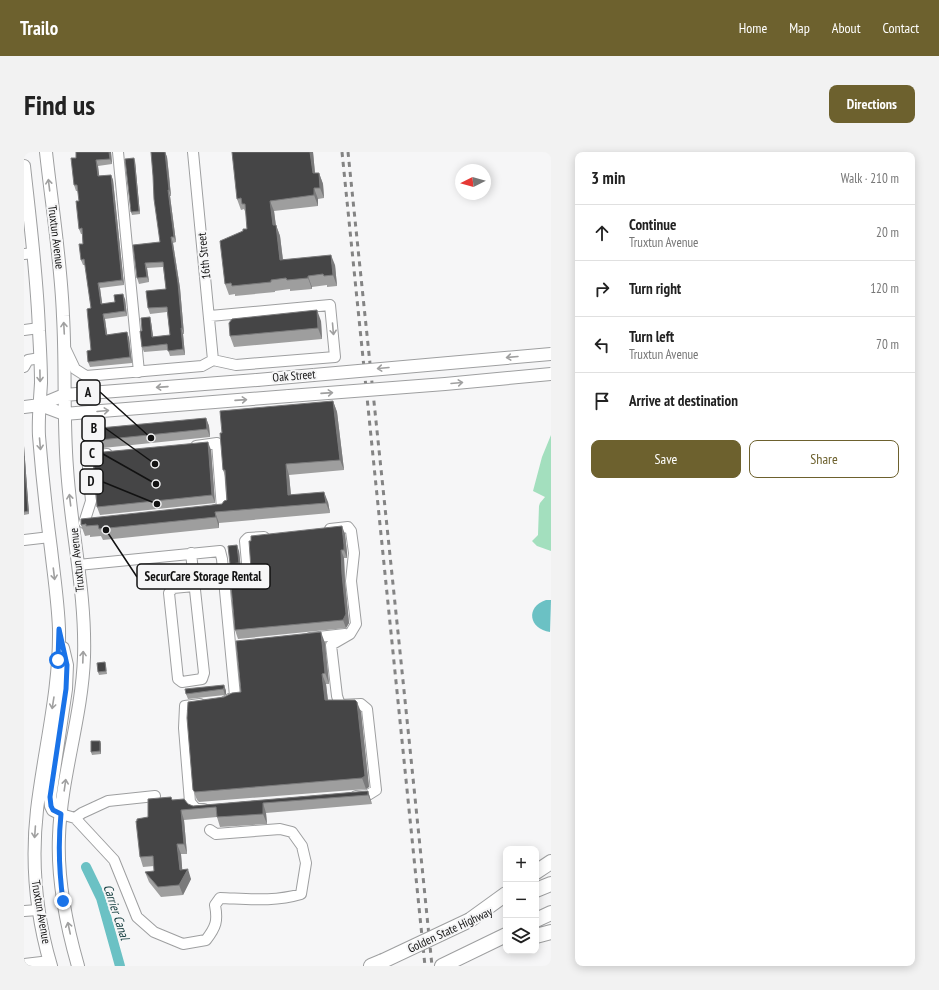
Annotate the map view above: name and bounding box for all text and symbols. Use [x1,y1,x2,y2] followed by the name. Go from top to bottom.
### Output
[20,16,58,40] text: Trailo
[739,19,767,37] text: Home
[789,19,810,37] text: Map
[832,19,861,37] text: About
[883,19,919,37] text: Contact
[829,85,915,123] button: Directions
[24,86,95,123] text: Find us
[455,164,491,200] north arrow
[591,167,625,189] text: 3 min
[841,170,899,187] text: Walk · 210 m
[46,178,53,191] one-way arrow
[45,204,68,270] street label: Truxtun Avenue
[629,215,676,234] text: Continue
[591,222,613,244] icon: ahead
[876,224,899,241] text: 20 m
[194,231,213,280] street label: 16th Street
[629,234,698,251] text: Truxtun Avenue
[591,278,613,300] icon: right
[629,279,681,298] text: Turn right
[870,280,899,297] text: 120 m
[60,322,68,335] one-way arrow
[329,322,336,335] one-way arrow
[629,327,674,346] text: Turn left
[591,334,613,356] icon: left
[876,336,899,353] text: 70 m
[629,346,698,363] text: Truxtun Avenue
[506,354,519,361] one-way arrow
[377,365,390,372] one-way arrow
[272,366,317,385] street label: Oak Street
[37,369,44,382] one-way arrow
[77,380,100,405] callout: A
[450,380,463,387] one-way arrow
[156,383,169,391] one-way arrow
[84,384,92,401] text: A
[320,390,333,397] one-way arrow
[591,390,613,412] icon: arrive
[629,391,738,410] text: Arrive at destination
[234,396,247,403] one-way arrow
[96,407,109,414] one-way arrow
[82,416,105,441] callout: B
[91,420,97,437] text: B
[36,437,43,450] one-way arrow
[591,440,741,478] button: Save
[749,440,899,478] button: Share
[81,441,103,466] callout: C
[89,445,95,462] text: C
[80,469,103,494] callout: D
[88,473,95,490] text: D
[66,494,74,507] one-way arrow
[66,527,87,593] street label: Truxtun Avenue
[137,564,270,589] callout: SecurCare Storage Rental
[50,567,58,580] one-way arrow
[145,568,262,585] text: SecurCare Storage Rental
[49,651,67,669] route start
[80,651,87,664] one-way arrow
[49,696,57,709] one-way arrow
[61,779,69,792] one-way arrow
[32,825,39,838] one-way arrow
[503,846,539,954] map controls
[503,846,539,882] button: +
[29,879,54,945] street label: Truxtun Avenue
[100,882,134,944] water label: Carrier Canal
[503,882,539,918] button: −
[54,892,72,910] route end
[405,903,495,956] street label: Golden State Highway
[503,918,539,954] button: layers
[64,922,72,935] one-way arrow

